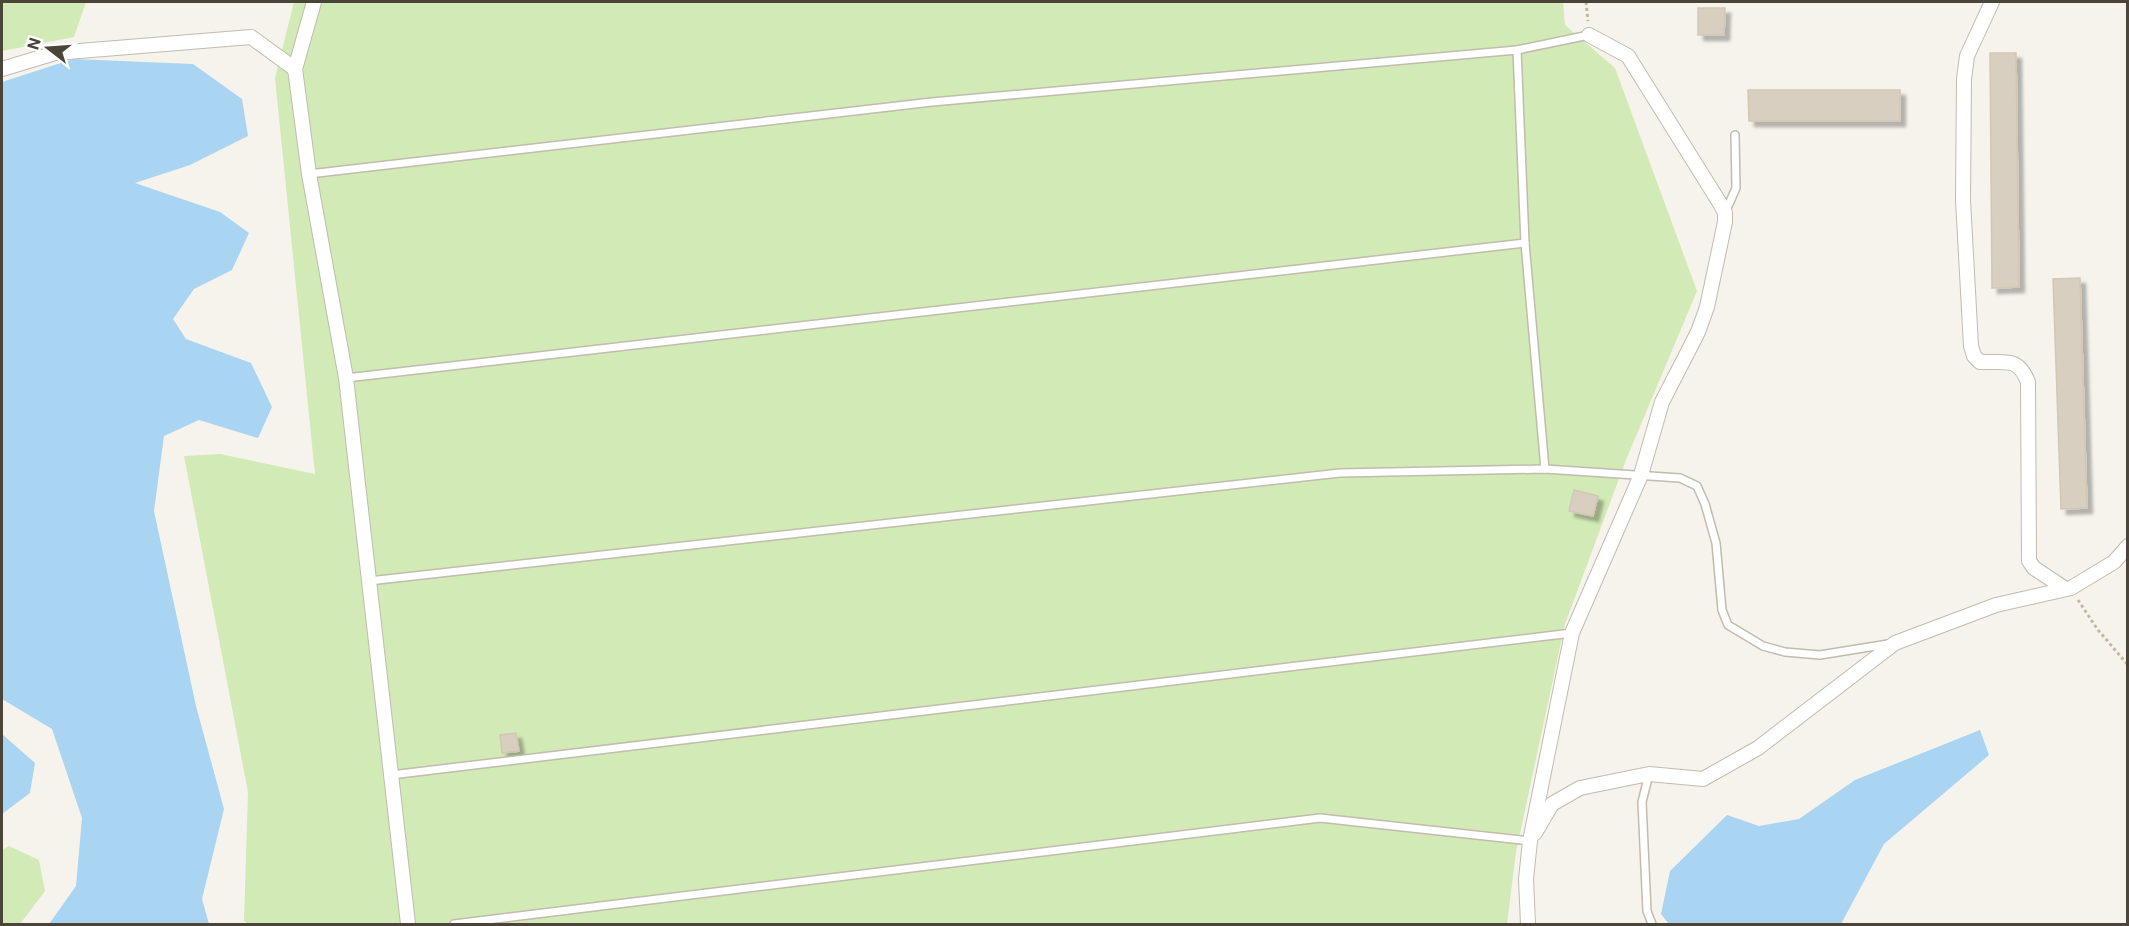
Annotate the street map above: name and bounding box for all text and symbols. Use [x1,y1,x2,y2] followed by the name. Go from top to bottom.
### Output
[18,18,78,78] north arrow
[23,36,45,52] text: N

